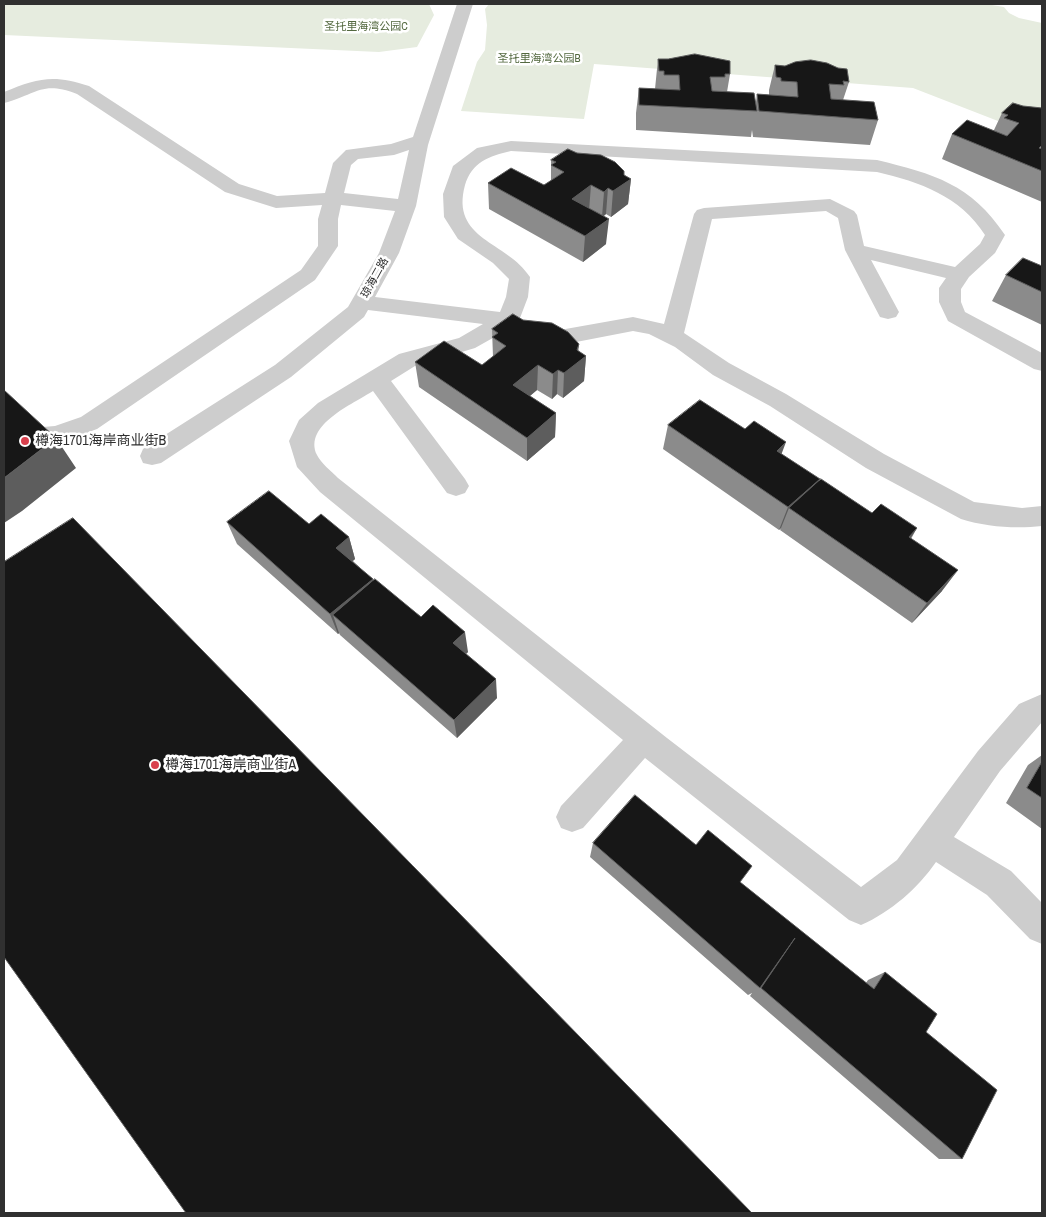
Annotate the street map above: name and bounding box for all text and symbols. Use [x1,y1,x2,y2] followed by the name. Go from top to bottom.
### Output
[324,20,408,34] park label: 圣托里海湾公园C
[497,52,581,66] park label: 圣托里海湾公园B
[359,256,391,300] street label: 琼海二路
[35,433,166,449] place label: 樽海1701海岸商业街B
[19,435,31,447] marker: 樽海1701海岸商业街B
[165,757,296,773] place label: 樽海1701海岸商业街A
[149,759,161,771] marker: 樽海1701海岸商业街A

